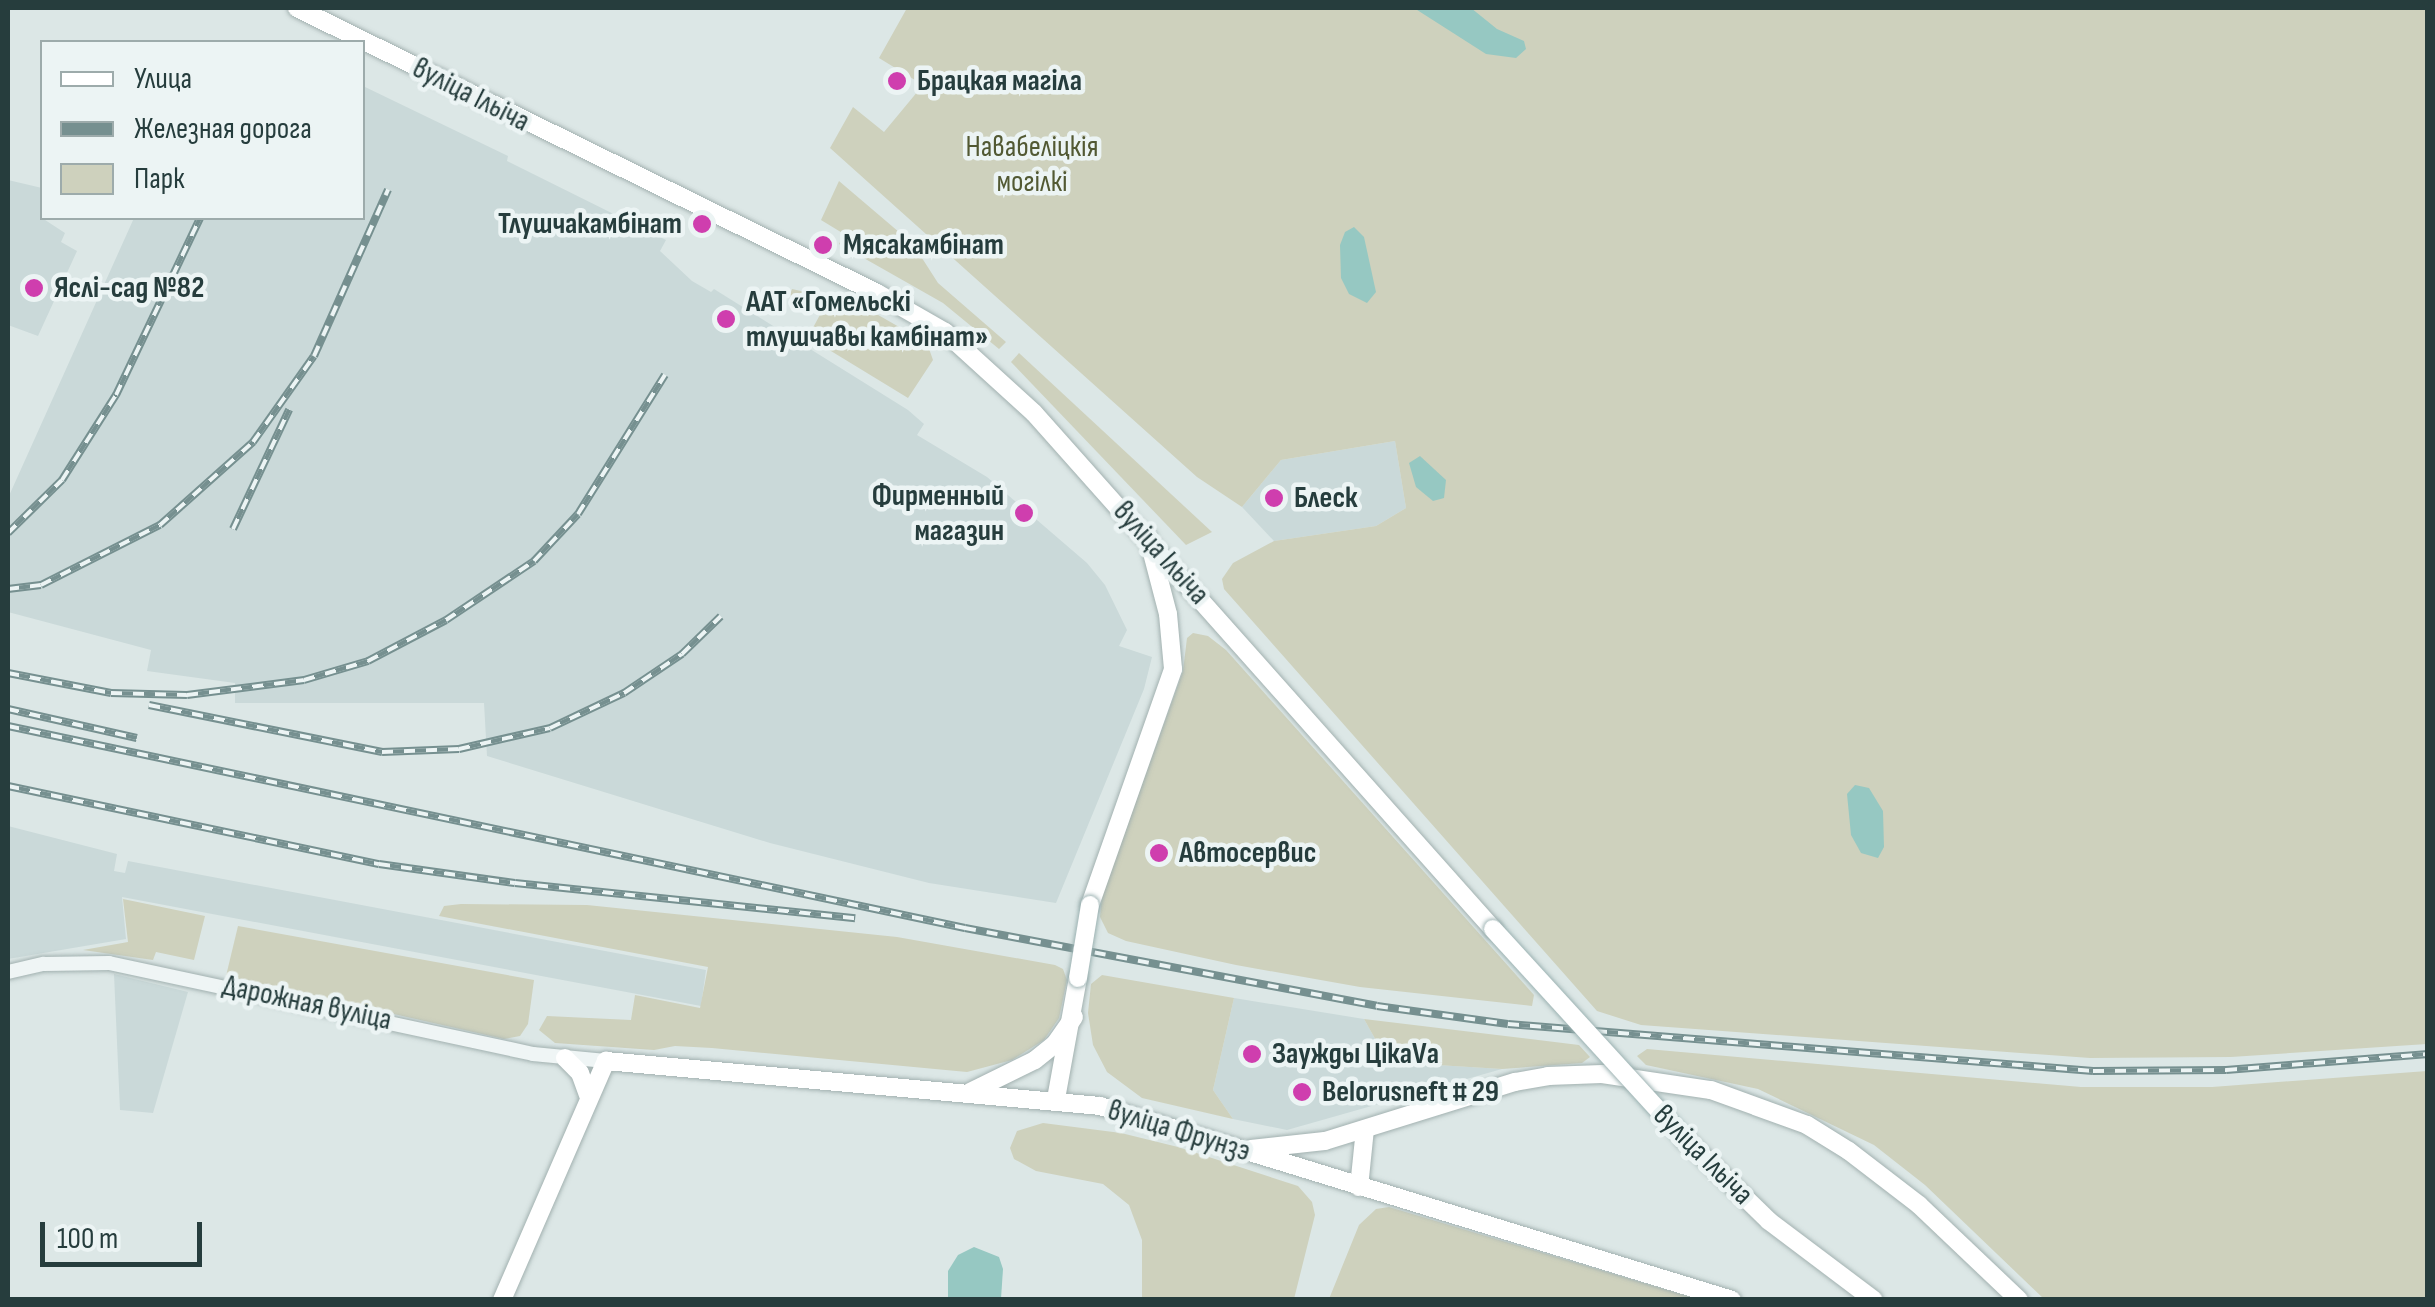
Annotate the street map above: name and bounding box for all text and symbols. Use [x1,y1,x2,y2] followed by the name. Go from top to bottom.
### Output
[40,40,365,220] legend
[406,50,536,140] street label: вуліца Ільіча
[134,61,192,97] text: Улица
[917,63,1082,99] place label: Брацкая магіла
[886,70,908,92] marker: Брацкая магіла
[134,111,312,147] text: Железная дорога
[966,129,1098,200] park label: Навабеліцкія могілкі
[134,161,185,197] text: Парк
[498,206,682,242] place label: Тлушчакамбінат
[691,213,713,235] marker: Тлушчакамбінат
[843,227,1004,263] place label: Мясакамбінат
[812,234,834,256] marker: Мясакамбінат
[54,270,204,306] place label: Яслі-сад №82
[23,277,45,299] marker: Яслі-сад №82
[746,284,988,354] place label: ААТ «Гомельскі тлушчавы камбінат»
[715,308,737,330] marker: ААТ «Гомельскі тлушчавы камбінат»
[872,478,1004,548] place label: Фирменный магазин
[1294,480,1358,516] place label: Блеск
[1263,487,1285,509] marker: Блеск
[1105,494,1217,612] street label: вуліца Ільіча
[1013,502,1035,524] marker: Фирменный магазин
[1179,835,1316,871] place label: Автосервис
[1148,842,1170,864] marker: Автосервис
[219,968,395,1038] street label: Дарожная вуліца
[1272,1036,1439,1072] place label: Заужды ЦікаVа
[1241,1043,1263,1065] marker: Заужды ЦікаVа
[1322,1074,1499,1110] place label: Belorusneft # 29
[1291,1081,1313,1103] marker: Belorusneft # 29
[1103,1092,1255,1170] street label: вуліца Фрунзэ
[1646,1098,1760,1212] street label: вуліца Ільіча
[45,1202,208,1264] scale bar
[57,1221,118,1257] text: 100 m

